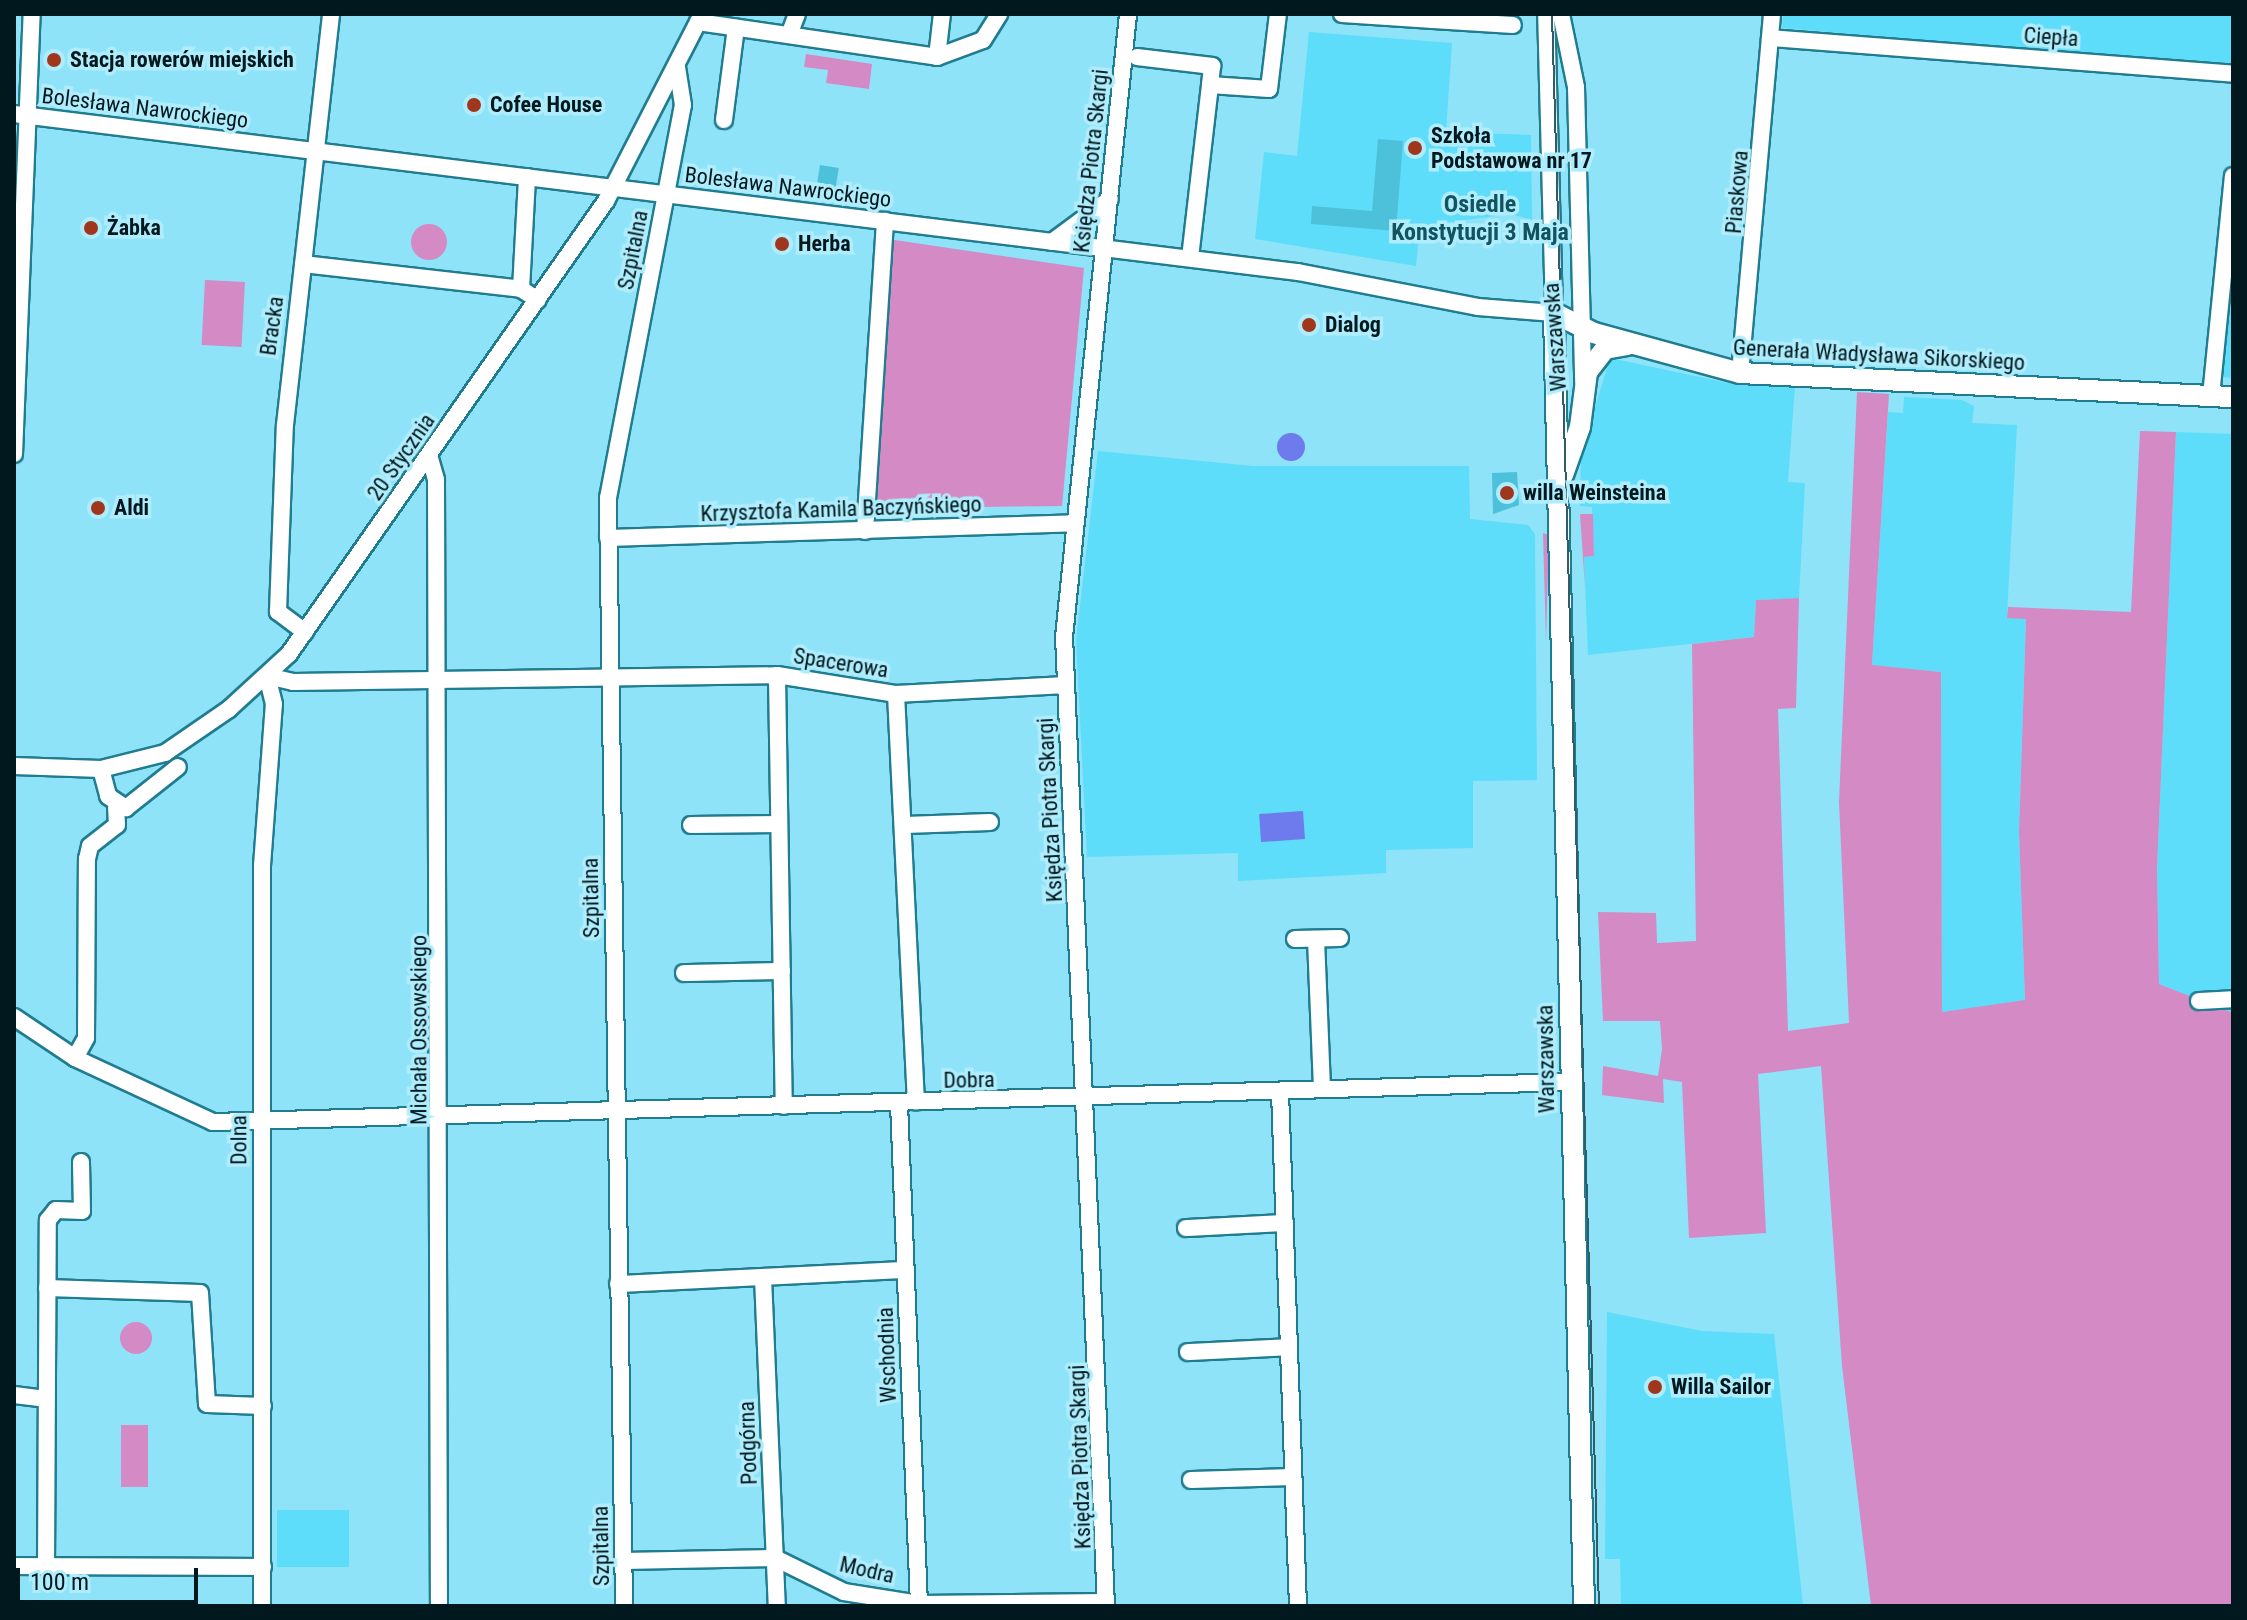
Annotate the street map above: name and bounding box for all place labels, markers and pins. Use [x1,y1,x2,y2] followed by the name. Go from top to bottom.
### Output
[70,47,294,73] place label: Stacja rowerów miejskich
[45,51,63,69] marker: Stacja rowerów miejskich
[490,92,602,118] place label: Cofee House
[465,96,483,114] marker: Cofee House
[1431,122,1592,174] place label: Szkoła Podstawowa nr 17
[1406,139,1424,157] marker: Szkoła Podstawowa nr 17
[107,215,161,241] place label: Żabka
[82,219,100,237] marker: Żabka
[798,231,851,257] place label: Herba
[773,235,791,253] marker: Herba
[1325,312,1381,338] place label: Dialog
[1300,316,1318,334] marker: Dialog
[1523,480,1666,506] place label: willa Weinsteina
[1498,484,1516,502] marker: willa Weinsteina
[114,495,149,521] place label: Aldi
[89,499,107,517] marker: Aldi
[1671,1374,1771,1400] place label: Willa Sailor
[1646,1378,1664,1396] marker: Willa Sailor

